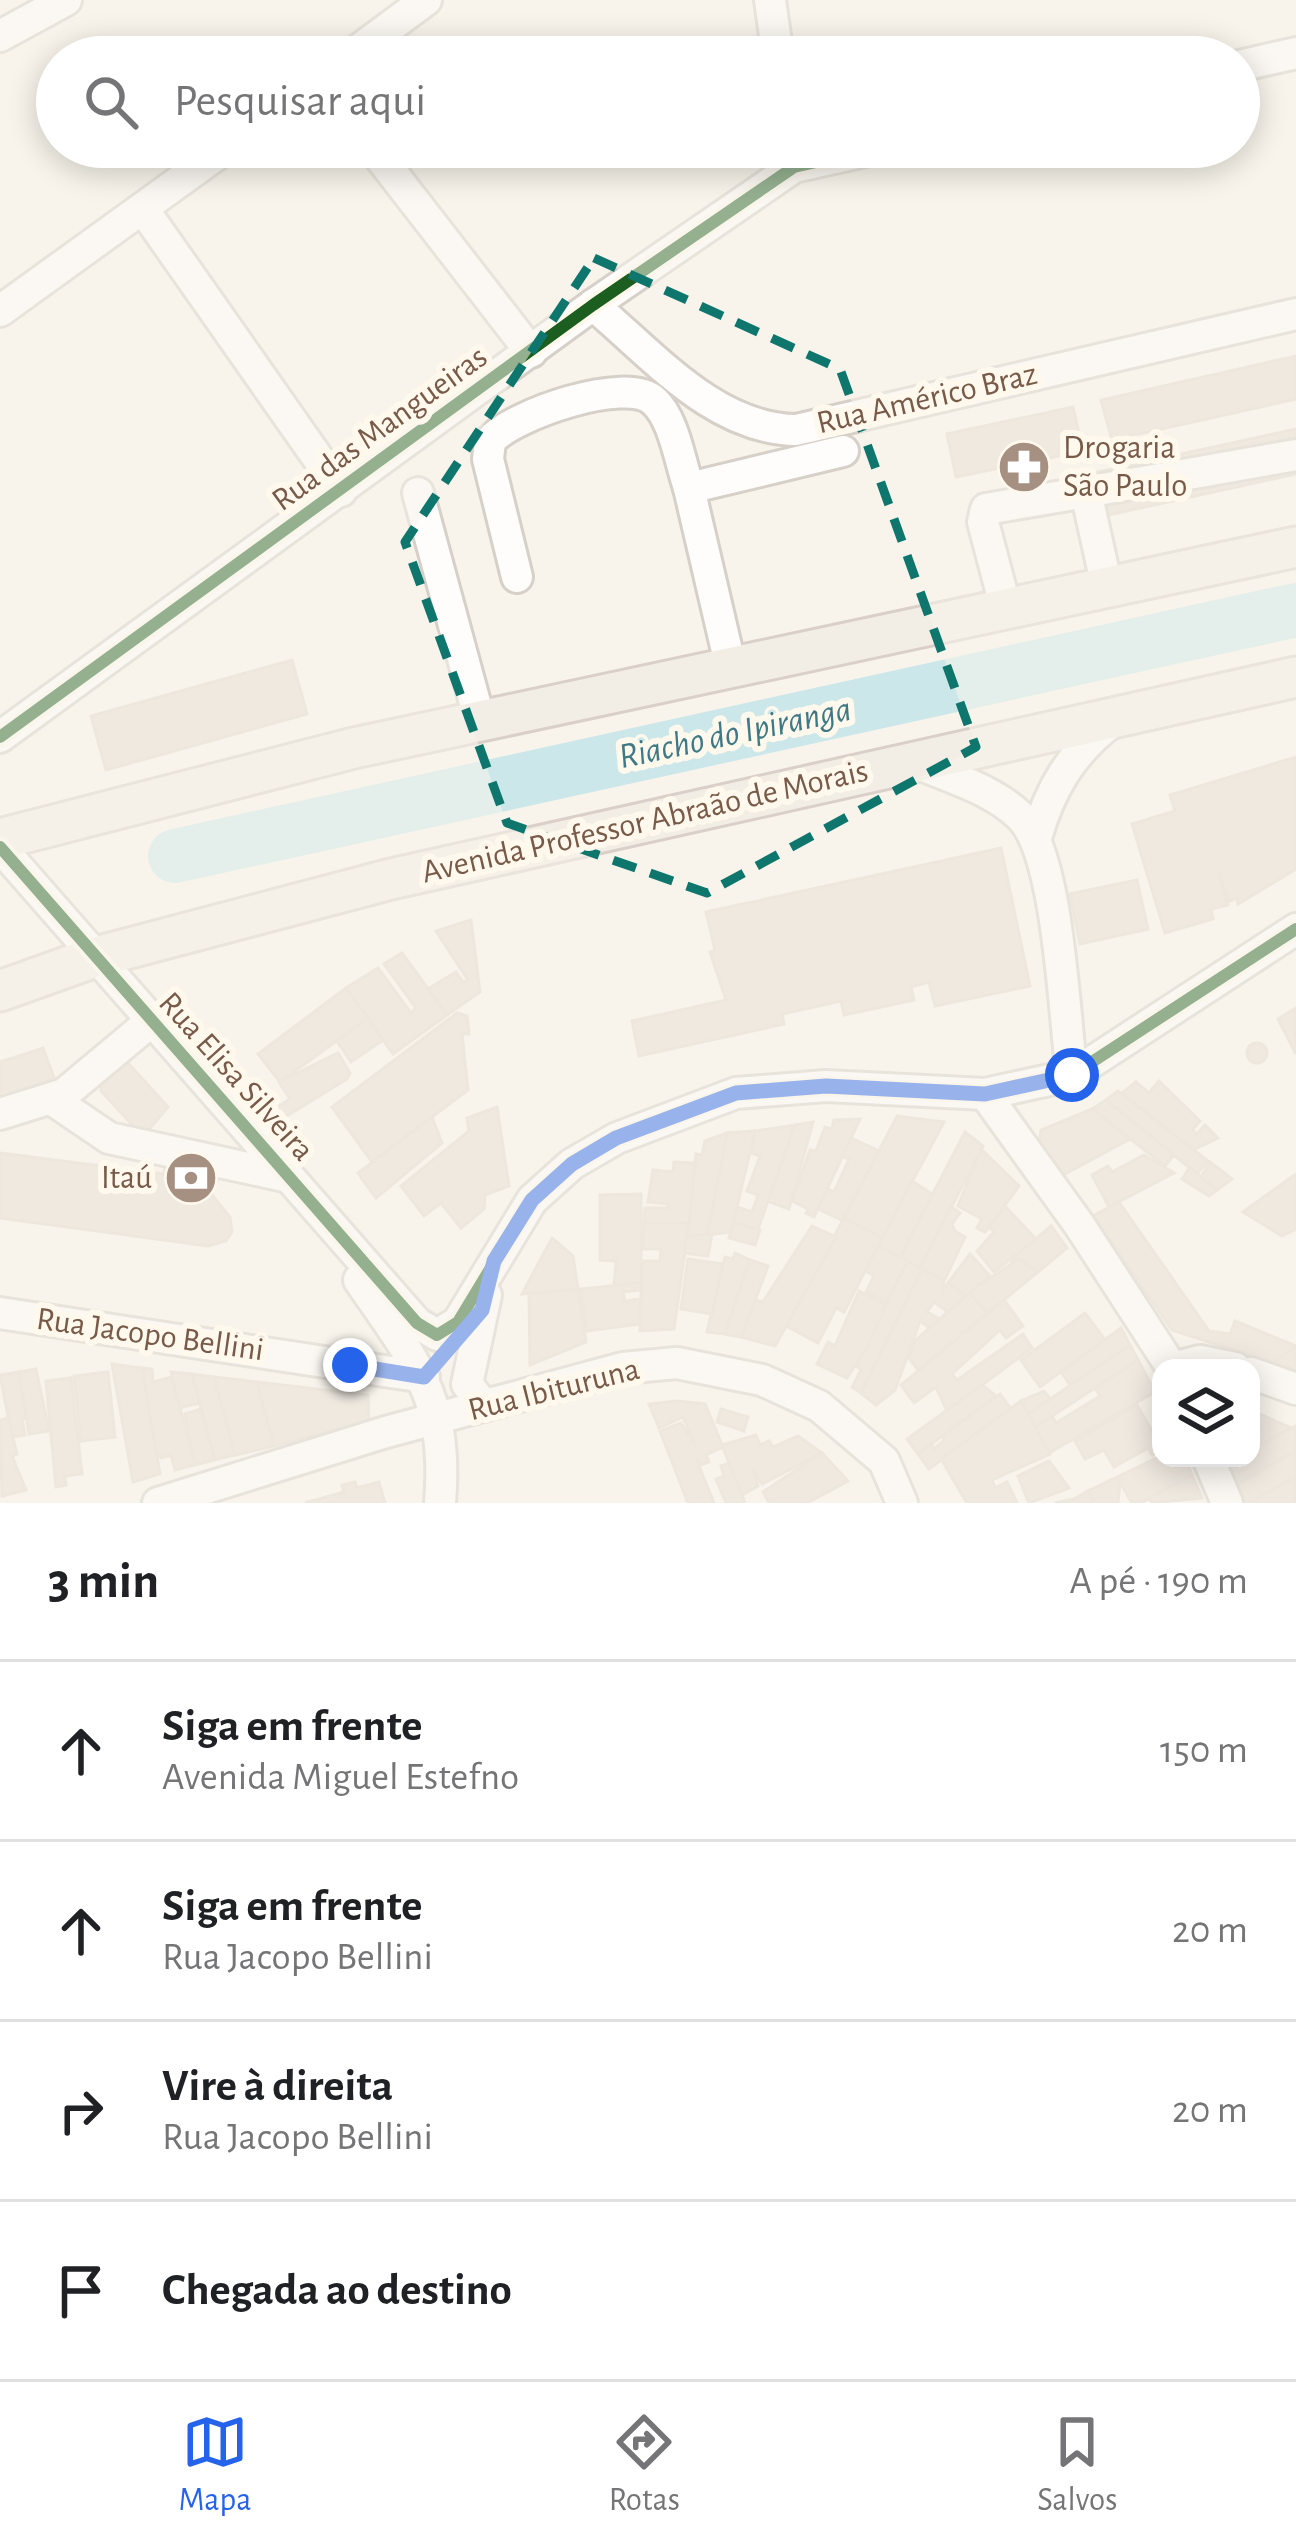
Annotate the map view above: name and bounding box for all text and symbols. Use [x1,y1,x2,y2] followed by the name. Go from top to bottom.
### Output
[36,36,1260,168] search box
[78,69,144,135] icon: search
[174,79,426,124] text: Pesquisar aqui
[266,340,494,518] street label: Rua das Mangueiras
[814,358,1040,440] street label: Rua Américo Braz
[1063,432,1188,503] place label: Drogaria São Paulo
[996,439,1052,495] pharmacy icon: Drogaria São Paulo
[616,691,854,775] water label: Riacho do Ipiranga
[419,755,871,889] street label: Avenida Professor Abraão de Morais
[152,986,320,1168] street label: Rua Elisa Silveira
[1045,1048,1099,1102] route start
[163,1150,219,1206] bank icon: Itaú
[101,1162,152,1195] place label: Itaú
[34,1303,266,1367] street label: Rua Jacopo Bellini
[323,1338,377,1392] route end
[465,1353,643,1427] street label: Rua Ibituruna
[1152,1359,1260,1467] map controls
[1152,1359,1260,1467] button: layers
[48,1556,159,1607] text: 3 min
[1069,1562,1248,1601] text: A pé · 190 m
[162,1704,423,1749] text: Siga em frente
[48,1718,114,1784] icon: ahead
[1160,1731,1248,1770] text: 150 m
[162,1758,519,1797] text: Avenida Miguel Estefno
[162,1884,423,1929] text: Siga em frente
[48,1898,114,1964] icon: ahead
[1172,1911,1248,1950] text: 20 m
[162,1938,433,1977] text: Rua Jacopo Bellini
[162,2064,393,2109] text: Vire à direita
[48,2078,114,2144] icon: right
[1172,2091,1248,2130] text: 20 m
[162,2118,433,2157] text: Rua Jacopo Bellini
[48,2258,114,2324] icon: arrive
[162,2268,512,2313] text: Chegada ao destino
[179,2409,252,2521] tab: Mapa
[609,2409,680,2521] tab: Rotas
[1037,2409,1117,2521] tab: Salvos

